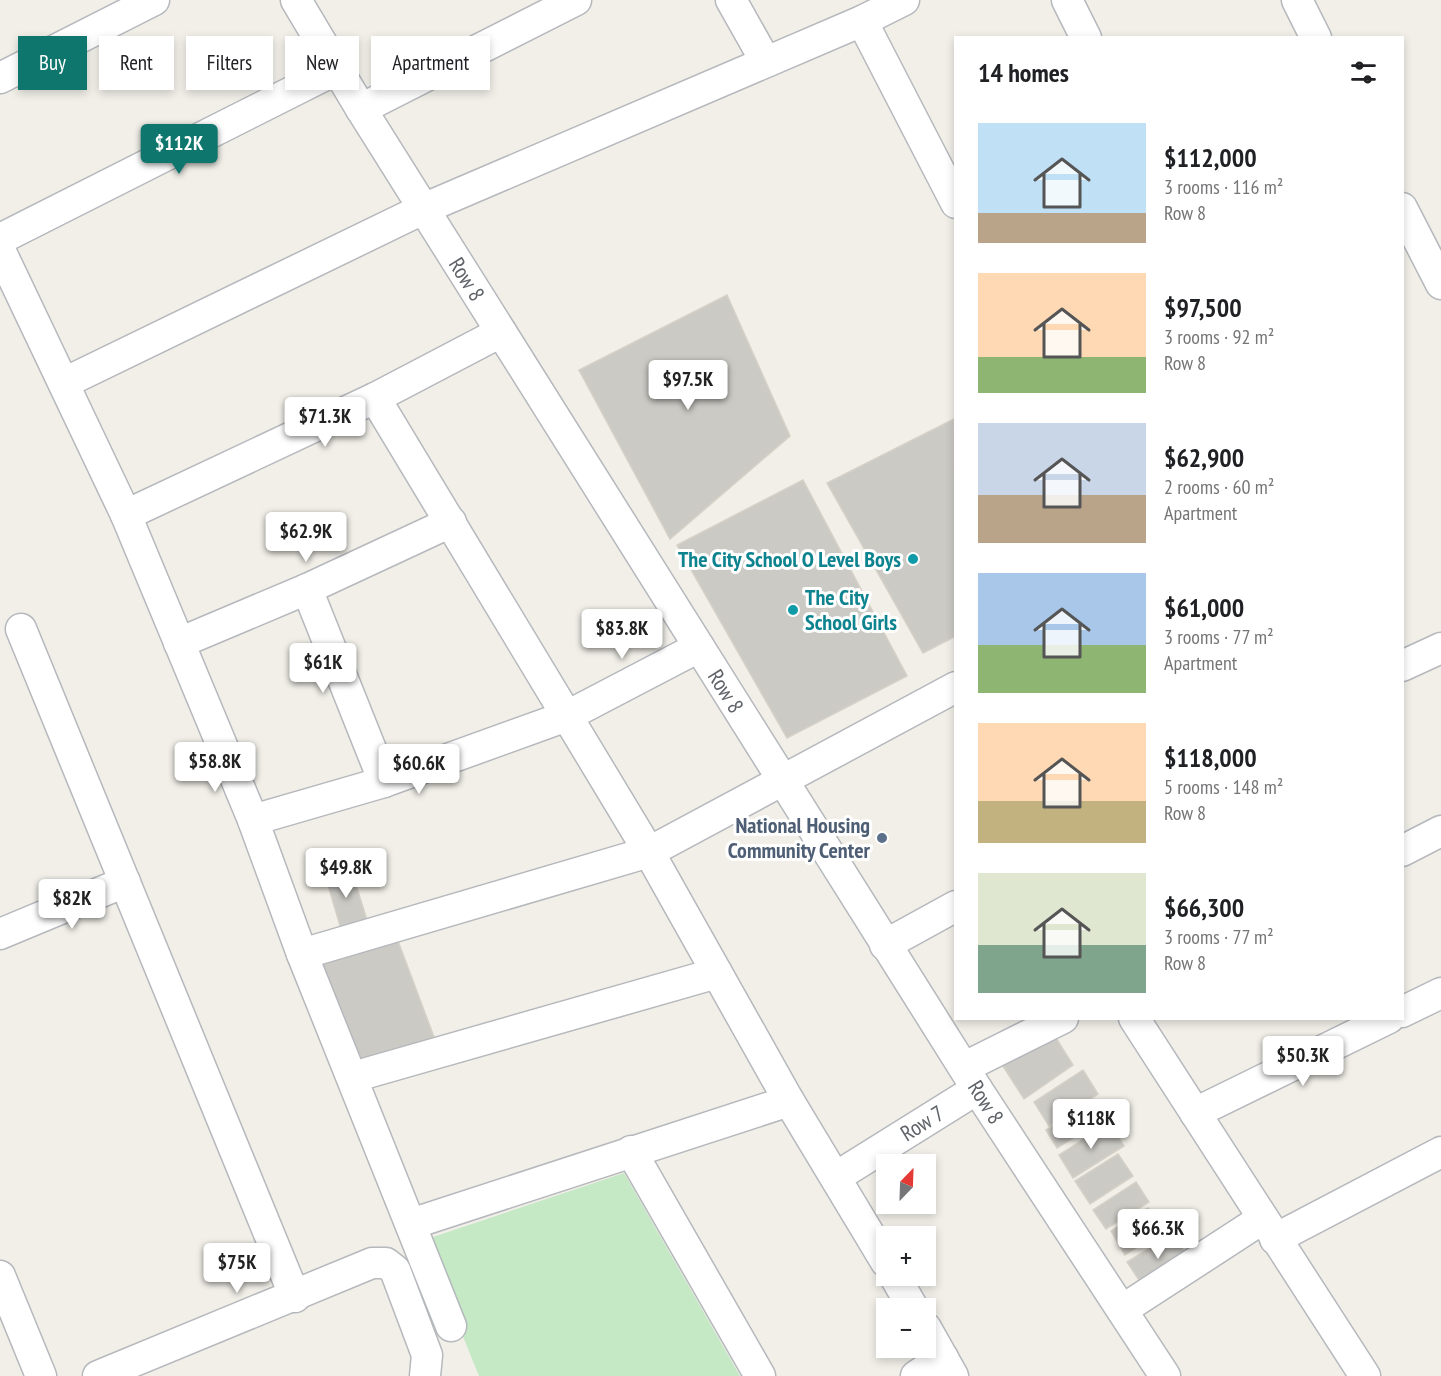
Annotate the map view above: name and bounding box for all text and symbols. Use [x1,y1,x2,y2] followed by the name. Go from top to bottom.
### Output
[18,36,87,90] chip: Buy
[99,36,174,90] chip: Rent
[186,36,273,90] chip: Filters
[285,36,359,90] chip: New
[371,36,490,90] chip: Apartment
[978,56,1069,89] text: 14 homes
[1347,56,1380,89] icon: filters
[137,124,221,175] pin: $112K
[155,130,203,156] text: $112K
[1164,141,1257,174] text: $112,000
[1026,147,1098,219] icon: home
[1164,174,1283,200] text: 3 rooms · 116 m²
[1164,200,1206,226] text: Row 8
[443,252,491,306] street label: Row 8
[1164,291,1242,324] text: $97,500
[1026,297,1098,369] icon: home
[1164,324,1274,350] text: 3 rooms · 92 m²
[1164,350,1206,376] text: Row 8
[639,360,737,411] pin: $97.5K
[663,366,713,392] text: $97.5K
[276,397,374,448] pin: $71.3K
[299,403,351,429] text: $71.3K
[1164,441,1244,474] text: $62,900
[1026,447,1098,519] icon: home
[1164,474,1274,500] text: 2 rooms · 60 m²
[1164,500,1237,526] text: Apartment
[257,512,355,563] pin: $62.9K
[280,518,332,544] text: $62.9K
[678,545,901,573] place label: The City School O Level Boys
[906,552,920,566] marker: The City School O Level Boys
[805,583,897,636] place label: The City School Girls
[1164,591,1244,624] text: $61,000
[1026,597,1098,669] icon: home
[786,603,800,617] marker: The City School Girls
[573,609,671,660] pin: $83.8K
[596,615,648,641] text: $83.8K
[1164,624,1274,650] text: 3 rooms · 77 m²
[287,643,359,694] pin: $61K
[303,649,343,675] text: $61K
[1164,650,1237,676] text: Apartment
[702,664,750,718] street label: Row 8
[1164,741,1257,774] text: $118,000
[166,742,264,793] pin: $58.8K
[370,744,468,795] pin: $60.6K
[1026,747,1098,819] icon: home
[189,748,241,774] text: $58.8K
[393,750,445,776] text: $60.6K
[1164,774,1283,800] text: 5 rooms · 148 m²
[1164,800,1206,826] text: Row 8
[728,811,871,864] place label: National Housing Community Center
[875,831,889,845] marker: National Housing Community Center
[297,848,395,899] pin: $49.8K
[320,854,372,880] text: $49.8K
[36,879,108,930] pin: $82K
[52,885,92,911] text: $82K
[1164,891,1244,924] text: $66,300
[1026,897,1098,969] icon: home
[1164,924,1274,950] text: 3 rooms · 77 m²
[1164,950,1206,976] text: Row 8
[1254,1036,1352,1087] pin: $50.3K
[1277,1042,1329,1068] text: $50.3K
[962,1075,1010,1129] street label: Row 8
[895,1099,949,1147] street label: Row 7
[1049,1099,1133,1150] pin: $118K
[1067,1105,1115,1131] text: $118K
[876,1154,936,1214] north arrow
[876,1154,936,1358] map controls
[1109,1209,1207,1260] pin: $66.3K
[1132,1215,1184,1241] text: $66.3K
[876,1226,936,1286] button: +
[201,1243,273,1294] pin: $75K
[217,1249,257,1275] text: $75K
[876,1298,936,1358] button: −

